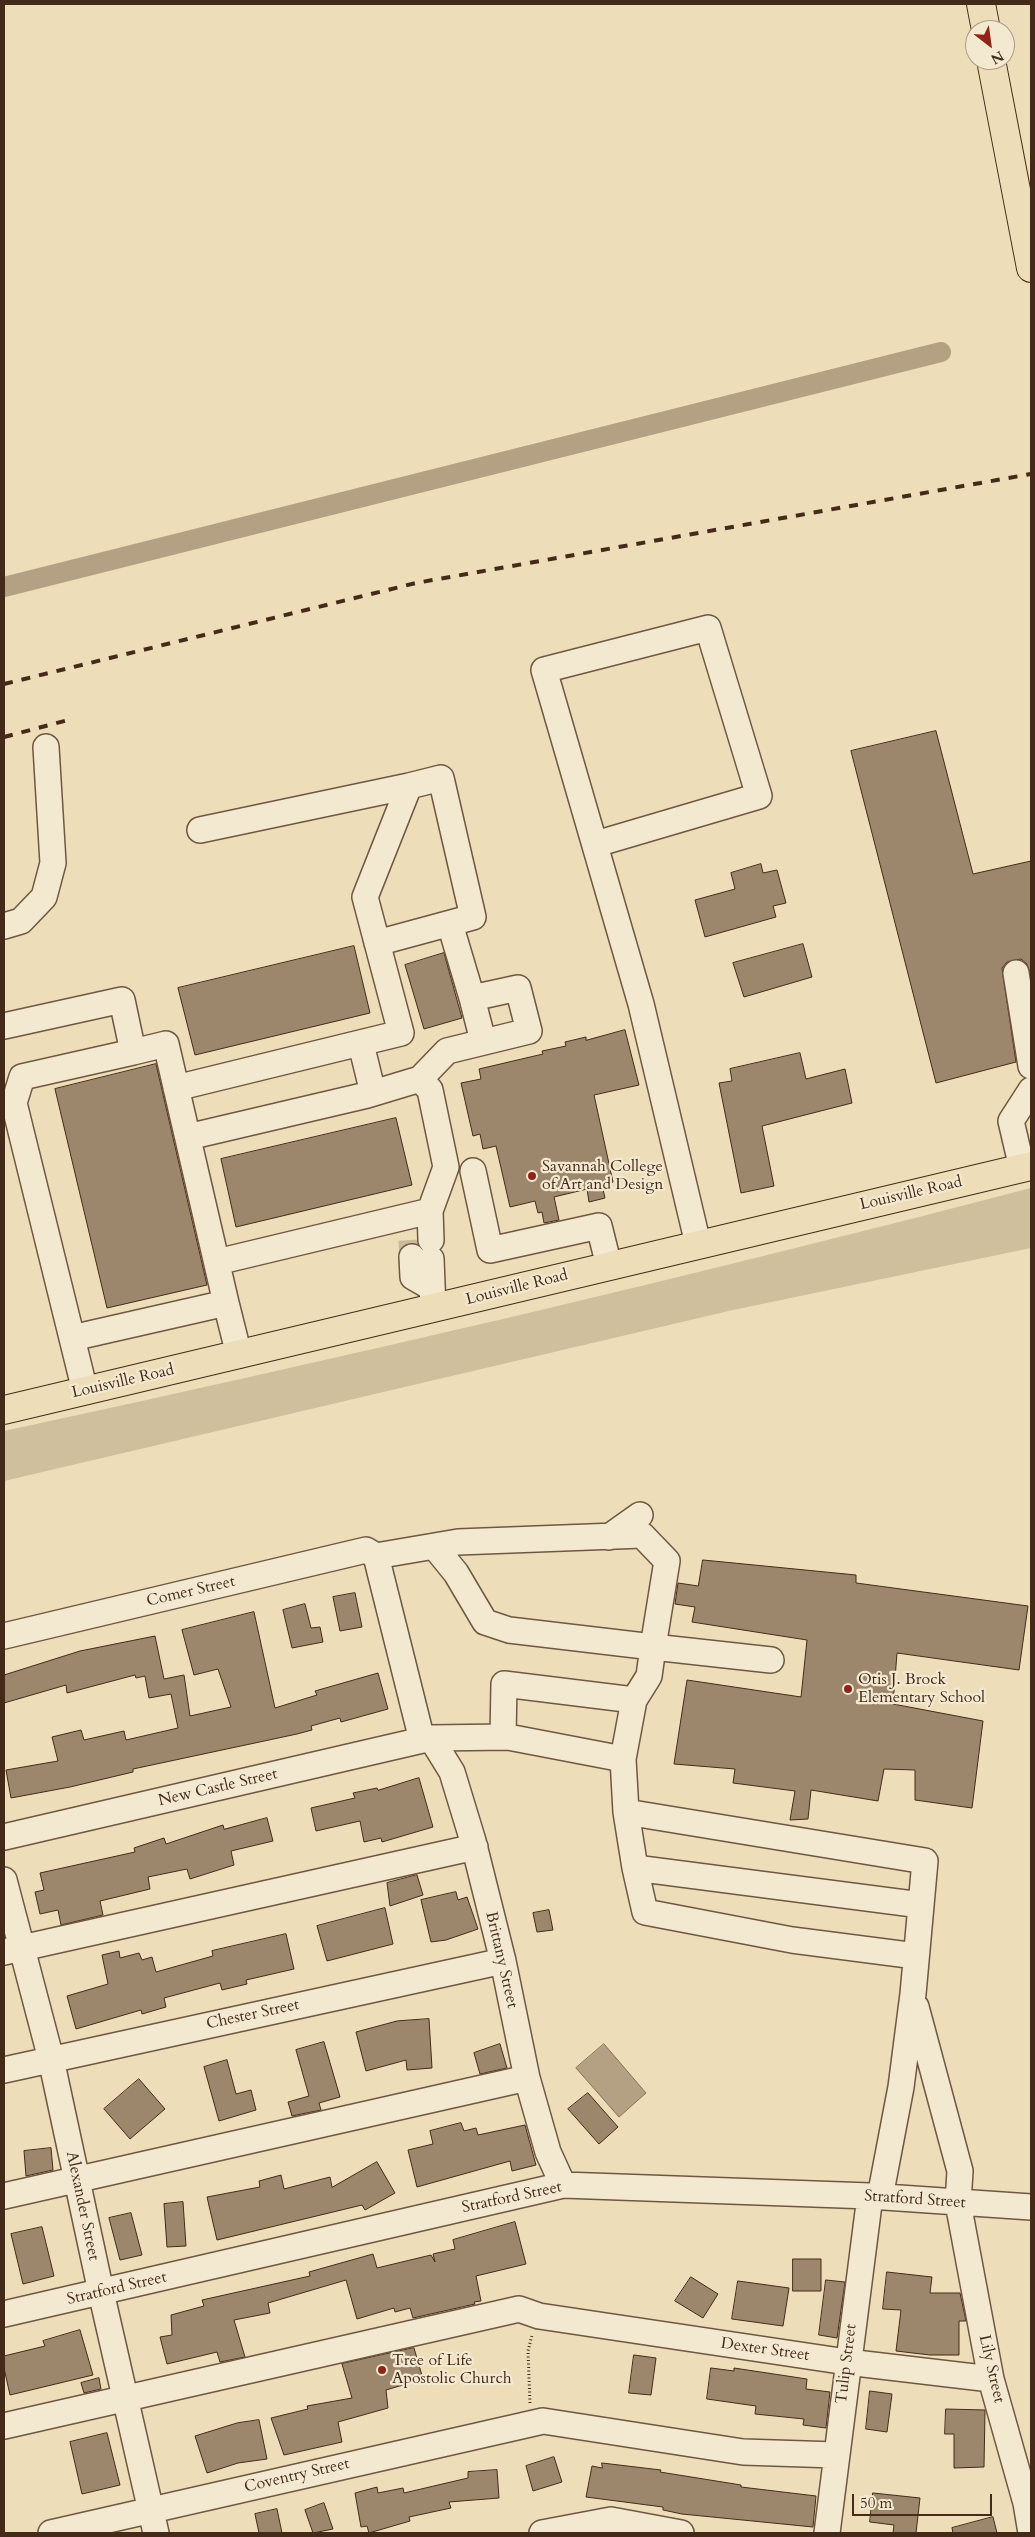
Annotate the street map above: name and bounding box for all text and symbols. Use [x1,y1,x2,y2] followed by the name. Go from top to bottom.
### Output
[965,20,1015,70] north arrow
[987,46,1007,69] text: N
[542,1157,663,1195] place label: Savannah College of Art and Design
[526,1170,538,1182] marker: Savannah College of Art and Design
[858,1173,964,1215] street label: Louisville Road
[464,1266,570,1310] street label: Louisville Road
[70,1361,176,1403] street label: Louisville Road
[145,1572,237,1612] street label: Comer Street
[858,1670,985,1708] place label: Otis J. Brock Elementary School
[842,1683,854,1695] marker: Otis J. Brock Elementary School
[157,1765,279,1811] street label: New Castle Street
[481,1910,521,2010] street label: Brittany Street
[205,1996,301,2034] street label: Chester Street
[61,2150,103,2262] street label: Alexander Street
[460,2178,564,2218] street label: Stratford Street
[864,2187,966,2213] street label: Stratford Street
[65,2268,169,2310] street label: Stratford Street
[833,2323,861,2405] street label: Tulip Street
[974,2333,1008,2405] street label: Lily Street
[720,2334,810,2366] street label: Dexter Street
[392,2351,511,2389] place label: Tree of Life Apostolic Church
[376,2364,388,2376] marker: Tree of Life Apostolic Church
[242,2455,352,2497] street label: Coventry Street
[855,2484,995,2516] scale bar
[860,2493,892,2513] text: 50 m

